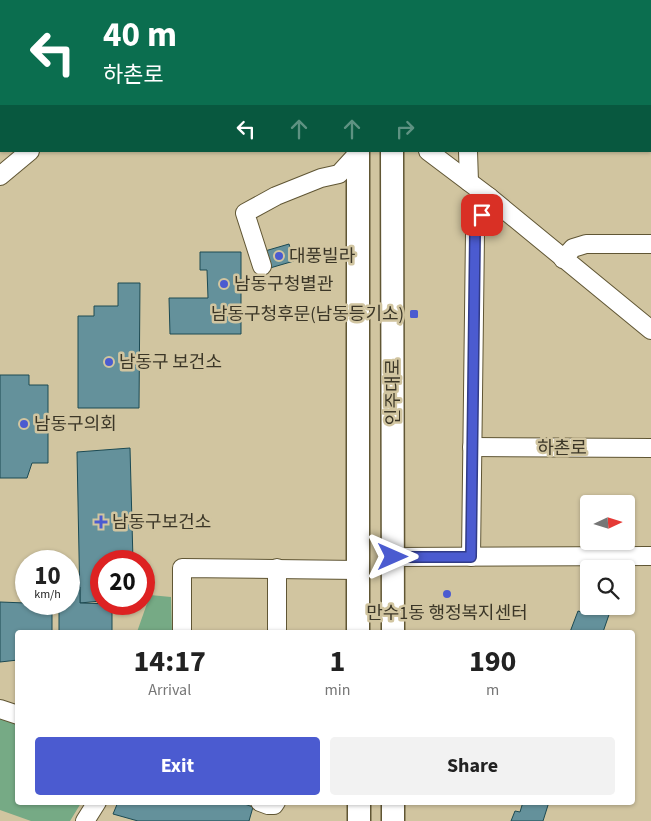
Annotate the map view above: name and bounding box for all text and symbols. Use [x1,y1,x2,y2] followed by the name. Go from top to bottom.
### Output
[103,10,177,60] text: 40 m
[20,20,85,85] icon: left
[103,59,164,91] text: 하촌로
[232,115,260,143] icon: left
[285,115,313,143] icon: ahead
[338,115,366,143] icon: ahead
[391,115,419,143] icon: right
[461,194,503,236] pin
[468,201,496,229] icon: arrive
[289,244,356,269] place label: 대풍빌라
[273,250,285,262] marker: 대풍빌라
[234,272,334,297] place label: 남동구청별관
[218,278,230,290] marker: 남동구청별관
[211,302,404,327] place label: 남동구청후문(남동등기소)
[408,308,420,320] marker: 남동구청후문(남동등기소)
[119,350,222,375] place label: 남동구 보건소
[103,356,115,368] marker: 남동구 보건소
[381,359,406,425] street label: 인주대로
[34,412,117,437] place label: 남동구의회
[18,418,30,430] marker: 남동구의회
[537,436,587,461] street label: 하촌로
[580,495,635,550] north arrow
[580,495,635,615] map controls
[112,510,211,535] place label: 남동구보건소
[94,515,108,529] marker: 남동구보건소
[366,530,418,582] position arrow
[90,550,155,615] speed limit sign: 20
[34,558,61,594] text: 10
[580,560,635,615] button: search
[34,586,61,603] text: km/h
[441,588,453,600] marker: 만수1동 행정복지센터
[366,601,528,626] place label: 만수1동 행정복지센터
[134,640,206,683] text: 14:17
[329,640,345,683] text: 1
[469,640,516,683] text: 190
[148,679,191,701] text: Arrival
[324,679,350,701] text: min
[486,679,499,701] text: m
[35,737,320,795] button: Exit
[330,737,615,795] button: Share

